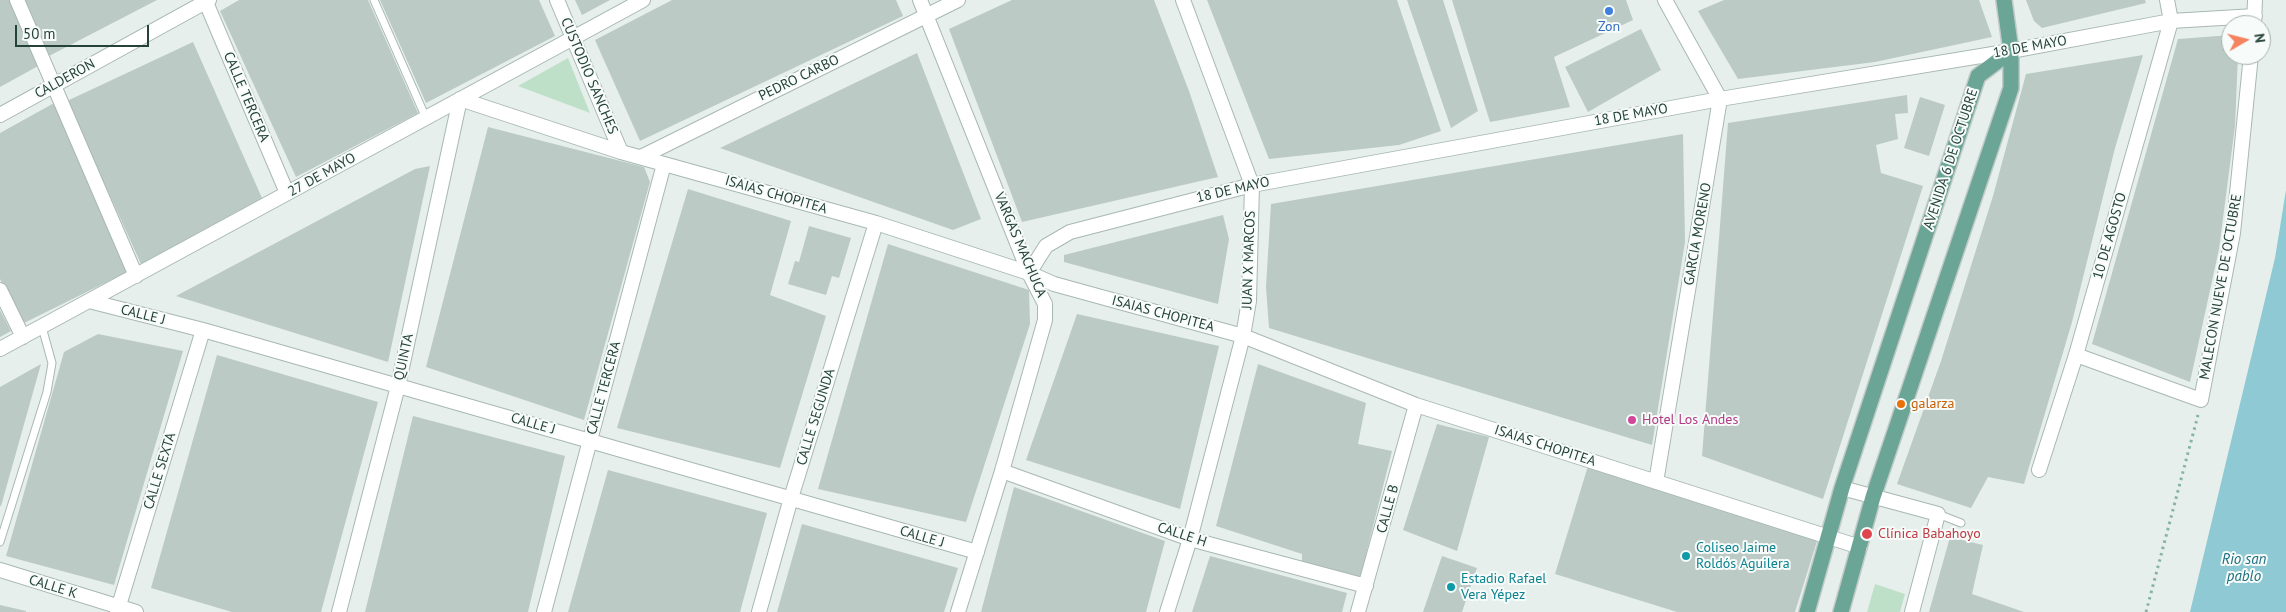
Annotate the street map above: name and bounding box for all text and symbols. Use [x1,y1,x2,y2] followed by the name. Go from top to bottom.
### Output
[1603,5,1615,17] marker: Zon
[18,15,151,47] scale bar
[557,15,621,137] street label: CUSTODIO SANCHES
[2221,15,2271,65] north arrow
[1598,19,1620,35] place label: Zon
[23,24,56,43] text: 50 m
[1992,32,2068,62] street label: 18 DE MAYO
[2250,32,2269,44] text: N
[219,49,273,145] street label: CALLE TERCERA
[756,51,842,105] street label: PEDRO CARBO
[32,56,98,102] street label: CALDERON
[1920,86,1982,232] street label: AVENIDA 6 DE OCTUBRE
[1593,100,1669,130] street label: 18 DE MAYO
[285,150,359,200] street label: 27 DE MAYO
[723,172,829,218] street label: ISAIAS CHOPITEA
[1195,173,1271,207] street label: 18 DE MAYO
[1681,181,1715,287] street label: GARCIA MORENO
[990,190,1050,300] street label: VARGAS MACHUCA
[2090,191,2130,281] street label: 10 DE AGOSTO
[2196,193,2246,381] street label: MALECON NUEVE DE OCTUBRE
[1239,210,1259,310] street label: JUAN X MARCOS
[1110,292,1216,336] street label: ISAIAS CHOPITEA
[119,301,167,329] street label: CALLE J
[391,332,417,382] street label: QUINTA
[583,339,625,437] street label: CALLE TERCERA
[793,366,839,468] street label: CALLE SEGUNDA
[1911,396,1954,412] place label: galarza
[1895,398,1907,410] marker: galarza
[509,410,557,438] street label: CALLE J
[1642,412,1738,428] place label: Hotel Los Andes
[1626,414,1638,426] marker: Hotel Los Andes
[1492,422,1598,470] street label: ISAIAS CHOPITEA
[140,430,180,512] street label: CALLE SEXTA
[1373,483,1403,535] street label: CALLE B
[1155,519,1209,551] street label: CALLE H
[898,523,946,551] street label: CALLE J
[1878,526,1981,542] place label: Clínica Babahoyo
[1860,527,1874,541] marker: Clínica Babahoyo
[1696,540,1790,572] place label: Coliseo Jaime Roldós Aguilera
[1680,550,1692,562] marker: Coliseo Jaime Roldós Aguilera
[2222,551,2266,586] water label: Rio san pablo
[1461,571,1546,604] place label: Estadio Rafael Vera Yépez
[27,572,79,602] street label: CALLE K
[1445,581,1457,593] marker: Estadio Rafael Vera Yépez

